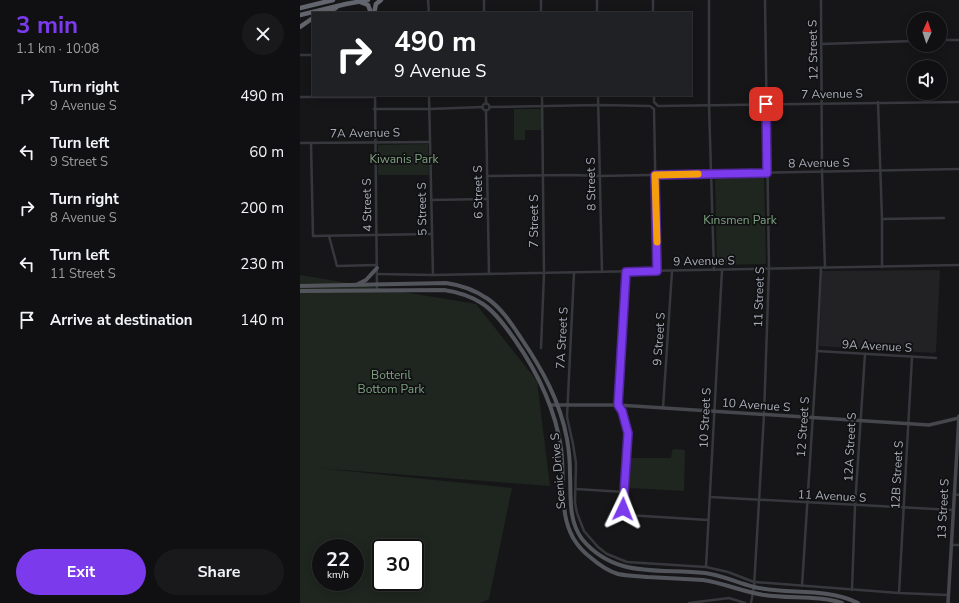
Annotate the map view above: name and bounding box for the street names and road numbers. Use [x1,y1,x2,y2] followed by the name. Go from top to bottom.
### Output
[804,20,822,80] street label: 12 Street S
[801,85,863,103] street label: 7 Avenue S
[330,124,400,142] street label: 7A Avenue S
[788,154,850,172] street label: 8 Avenue S
[583,157,599,211] street label: 8 Street S
[470,165,486,219] street label: 6 Street S
[359,178,375,232] street label: 4 Street S
[414,182,430,236] street label: 5 Street S
[526,194,542,248] street label: 7 Street S
[673,252,735,270] street label: 9 Avenue S
[750,266,768,328] street label: 11 Street S
[552,306,572,370] street label: 7A Street S
[649,312,669,366] street label: 9 Street S
[841,336,913,356] street label: 9A Avenue S
[695,387,715,449] street label: 10 Street S
[721,395,791,415] street label: 10 Avenue S
[793,396,813,458] street label: 12 Street S
[840,412,860,482] street label: 12A Street S
[547,432,569,510] street label: Scenic Drive S
[887,440,907,510] street label: 12B Street S
[933,478,953,540] street label: 13 Street S
[797,486,867,506] street label: 11 Avenue S

